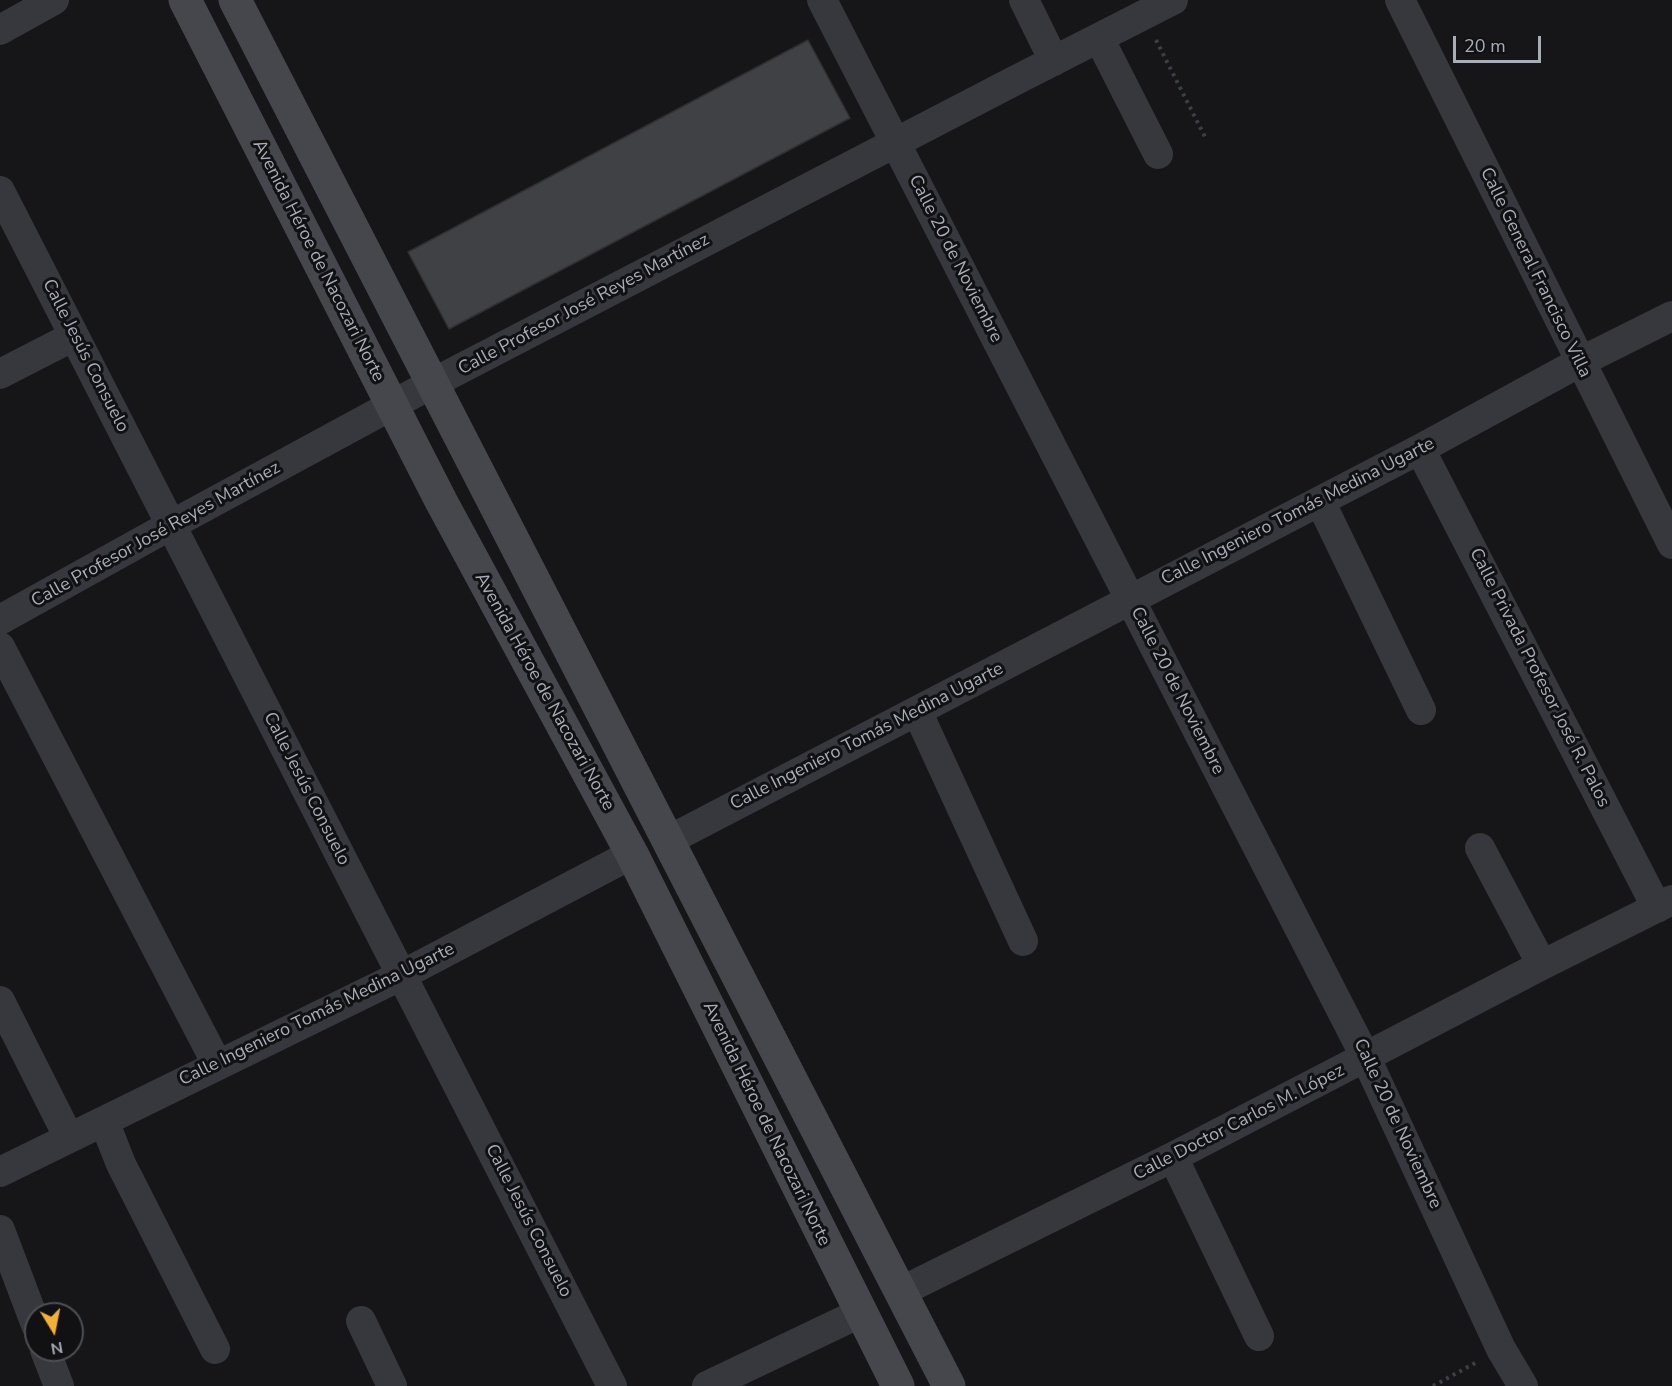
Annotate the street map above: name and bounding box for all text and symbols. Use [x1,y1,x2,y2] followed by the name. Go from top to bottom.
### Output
[1456,24,1544,62] scale bar
[1464,34,1506,58] text: 20 m
[247,136,389,386] street label: Avenida Héroe de Nacozari Norte
[1475,164,1595,382] street label: Calle General Francisco Villa
[903,172,1007,346] street label: Calle 20 de Noviembre
[455,229,713,381] street label: Calle Profesor José Reyes Martínez
[37,276,133,436] street label: Calle Jesús Consuelo
[1158,433,1438,591] street label: Calle Ingeniero Tomás Medina Ugarte
[28,457,284,613] street label: Calle Profesor José Reyes Martínez
[1464,545,1614,811] street label: Calle Privada Profesor José R. Palos
[469,569,619,815] street label: Avenida Héroe de Nacozari Norte
[1125,604,1229,778] street label: Calle 20 de Noviembre
[727,658,1007,816] street label: Calle Ingeniero Tomás Medina Ugarte
[258,709,354,869] street label: Calle Jesús Consuelo
[176,939,458,1091] street label: Calle Ingeniero Tomás Medina Ugarte
[697,998,835,1250] street label: Avenida Héroe de Nacozari Norte
[1348,1036,1446,1212] street label: Calle 20 de Noviembre
[1130,1060,1348,1186] street label: Calle Doctor Carlos M. López
[480,1141,576,1301] street label: Calle Jesús Consuelo
[24,1302,84,1362] north arrow
[49,1336,65,1360] text: N

